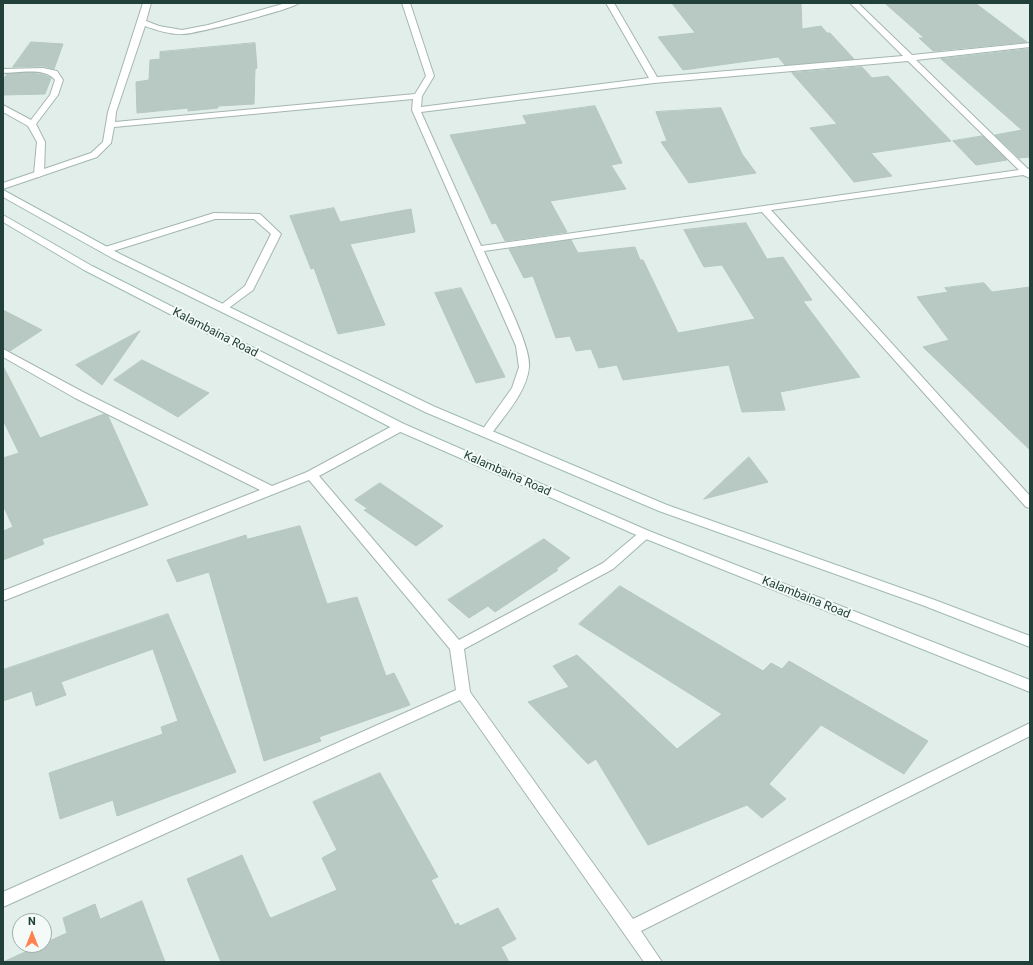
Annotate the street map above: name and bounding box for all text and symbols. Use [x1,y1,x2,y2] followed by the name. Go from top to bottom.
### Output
[170,305,260,361] street label: Kalambaina Road
[461,448,553,500] street label: Kalambaina Road
[760,574,852,622] street label: Kalambaina Road
[12,913,52,953] north arrow
[28,915,36,928] text: N

